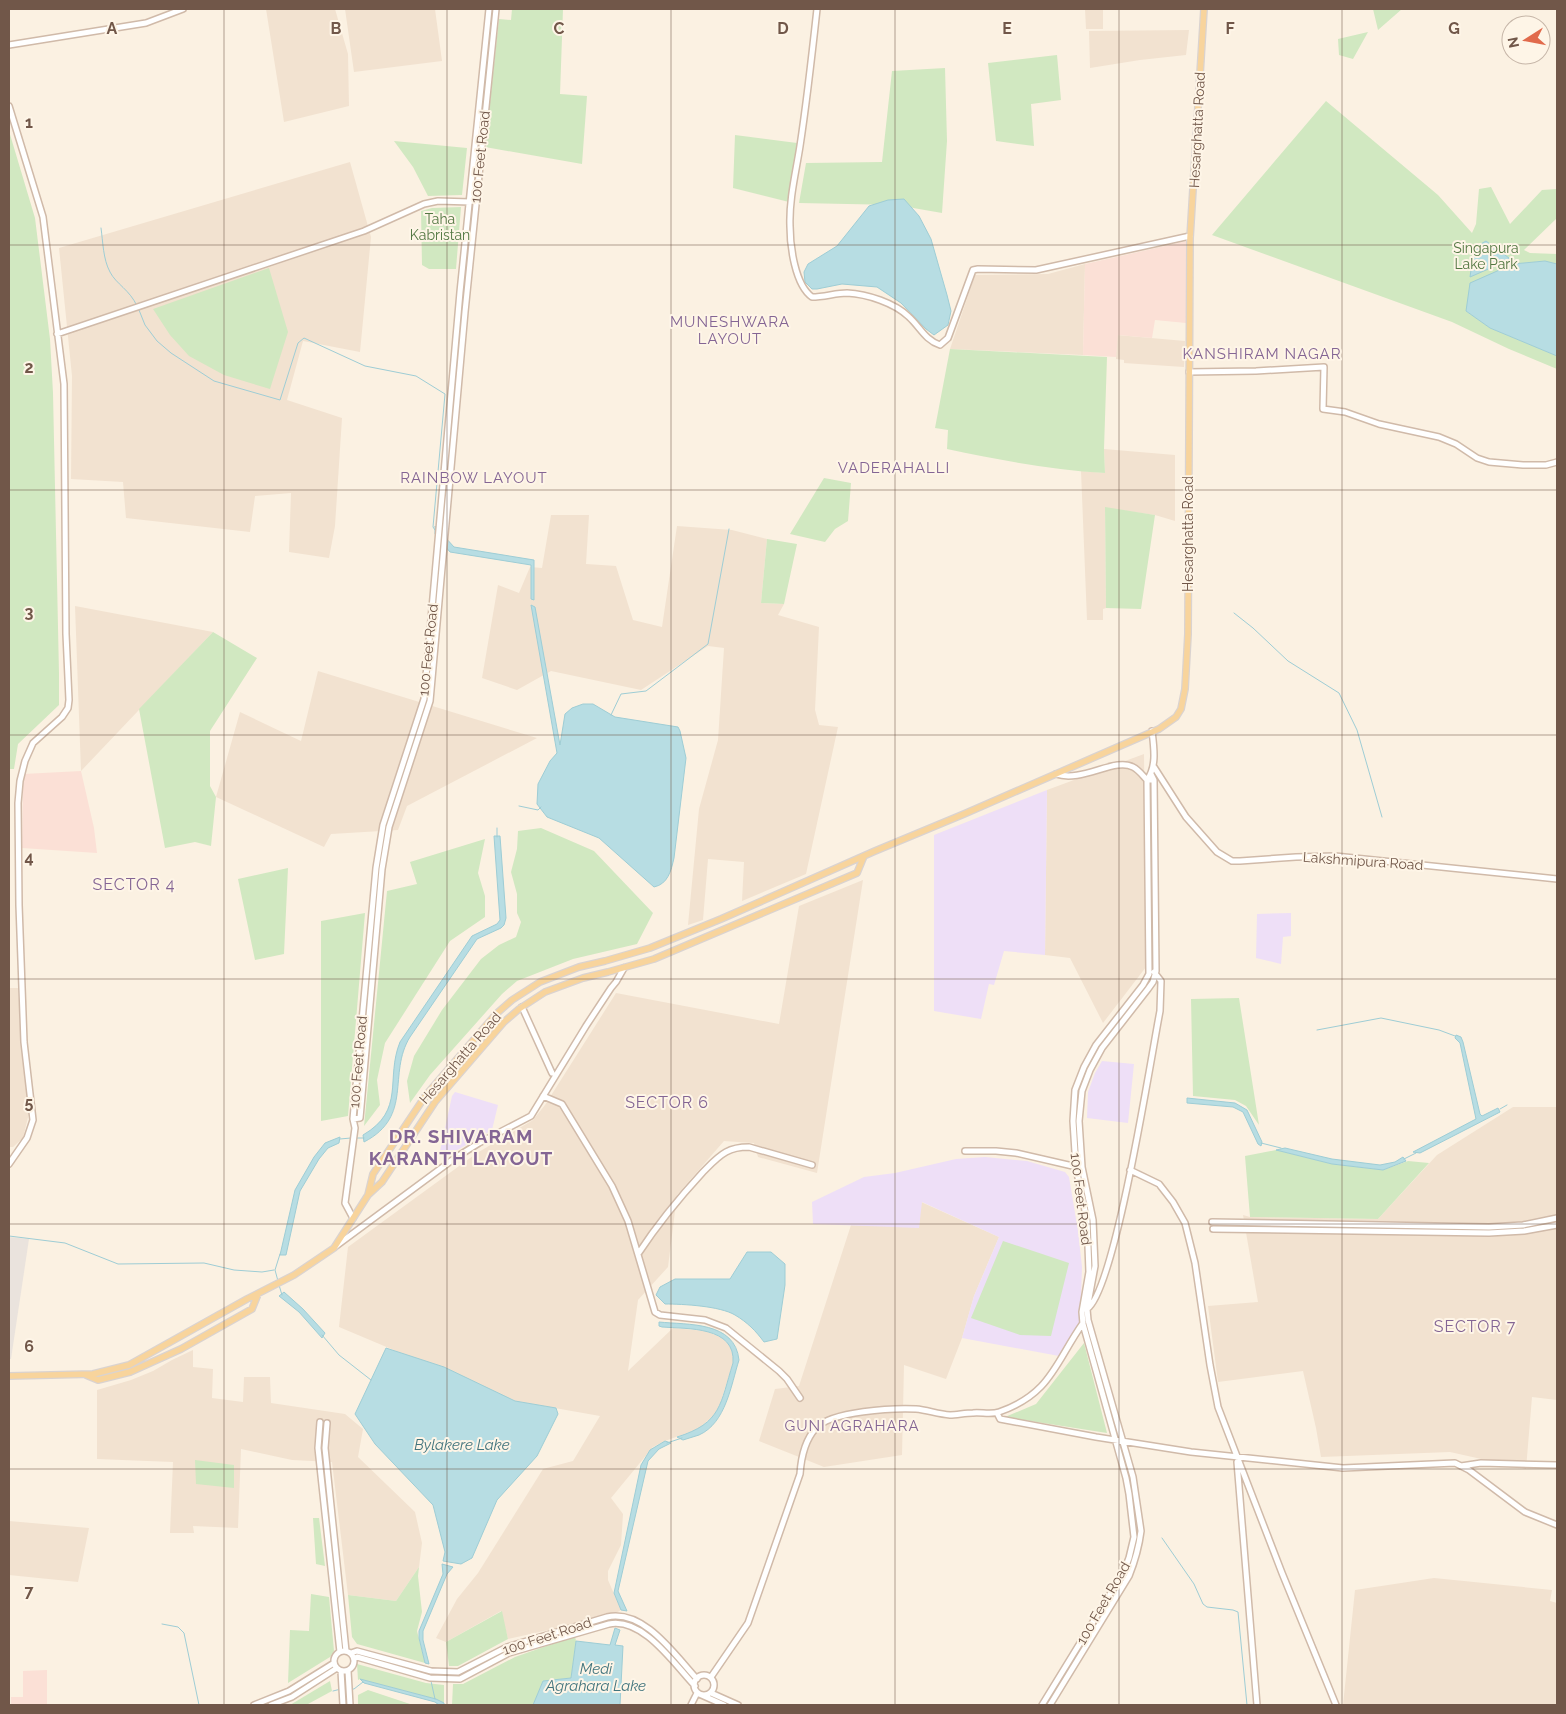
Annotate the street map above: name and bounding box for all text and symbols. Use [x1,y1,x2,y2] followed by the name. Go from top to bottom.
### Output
[1501,15,1551,65] north arrow
[107,19,118,38] text: A
[331,19,342,38] text: B
[554,19,565,38] text: C
[777,19,789,38] text: D
[1002,19,1012,38] text: E
[1225,19,1235,38] text: F
[1448,19,1460,38] text: G
[1504,36,1522,49] text: N
[1186,72,1208,188] street label: Hesarghatta Road
[467,110,493,204] street label: 100 Feet Road
[25,113,33,132] text: 1
[410,211,470,243] park label: Taha Kabristan
[1453,240,1519,272] park label: Singapura Lake Park
[670,313,790,348] district label: MUNESHWARA LAYOUT
[1182,345,1342,363] district label: KANSHIRAM NAGAR
[24,358,34,377] text: 2
[838,459,950,477] district label: VADERAHALLI
[400,469,548,487] district label: RAINBOW LAYOUT
[1180,476,1196,592] street label: Hesarghatta Road
[25,603,34,622] text: 3
[415,603,441,697] street label: 100 Feet Road
[24,848,34,867] text: 4
[1302,849,1424,873] street label: Lakshmipura Road
[93,875,175,894] district label: SECTOR 4
[416,1009,504,1107] street label: Hesarghatta Road
[346,1015,370,1109] street label: 100 Feet Road
[25,1093,34,1112] text: 5
[625,1093,709,1112] district label: SECTOR 6
[369,1125,553,1169] district label: DR. SHIVARAM KARANTH LAYOUT
[1067,1152,1095,1246] street label: 100 Feet Road
[1434,1317,1516,1336] district label: SECTOR 7
[24,1337,34,1356] text: 6
[784,1417,920,1435] district label: GUNI AGRAHARA
[414,1436,510,1454] water label: Bylakere Lake
[1073,1559,1133,1647] street label: 100 Feet Road
[25,1582,34,1601] text: 7
[500,1614,594,1658] street label: 100 Feet Road
[545,1660,646,1695] water label: Medi Agrahara Lake

